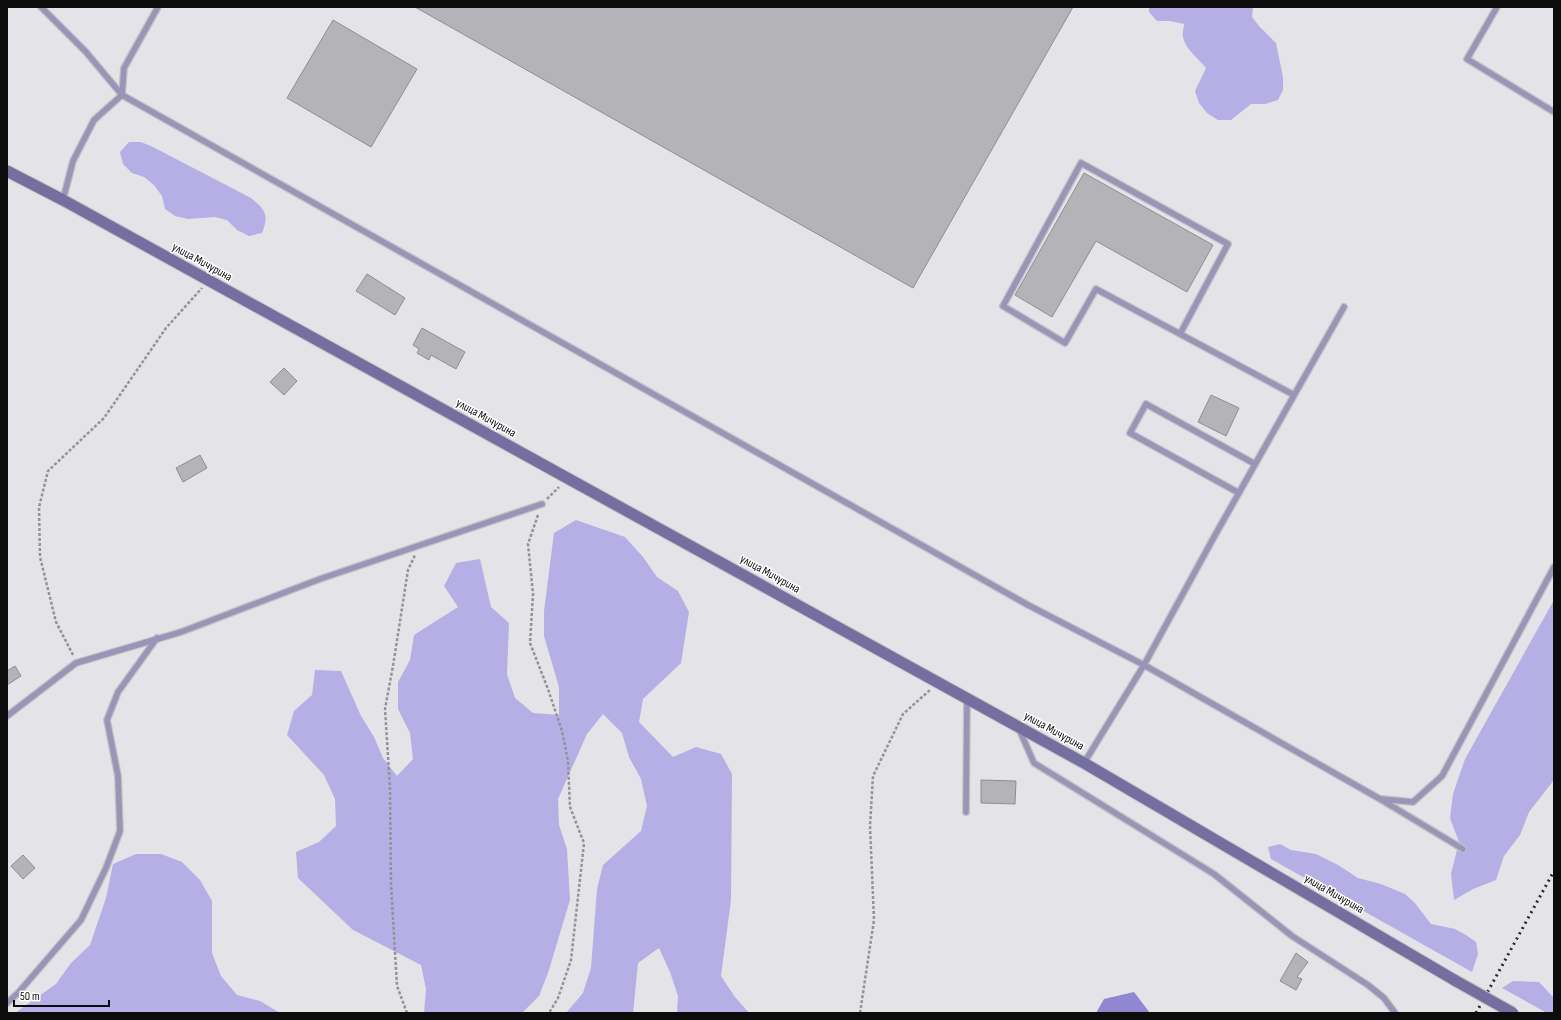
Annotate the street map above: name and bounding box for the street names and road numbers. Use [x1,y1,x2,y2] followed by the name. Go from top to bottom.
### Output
[169,239,235,285] street label: улица Мичурина
[453,395,519,441] street label: улица Мичурина
[737,551,803,597] street label: улица Мичурина
[1021,708,1087,754] street label: улица Мичурина
[1301,871,1367,917] street label: улица Мичурина

